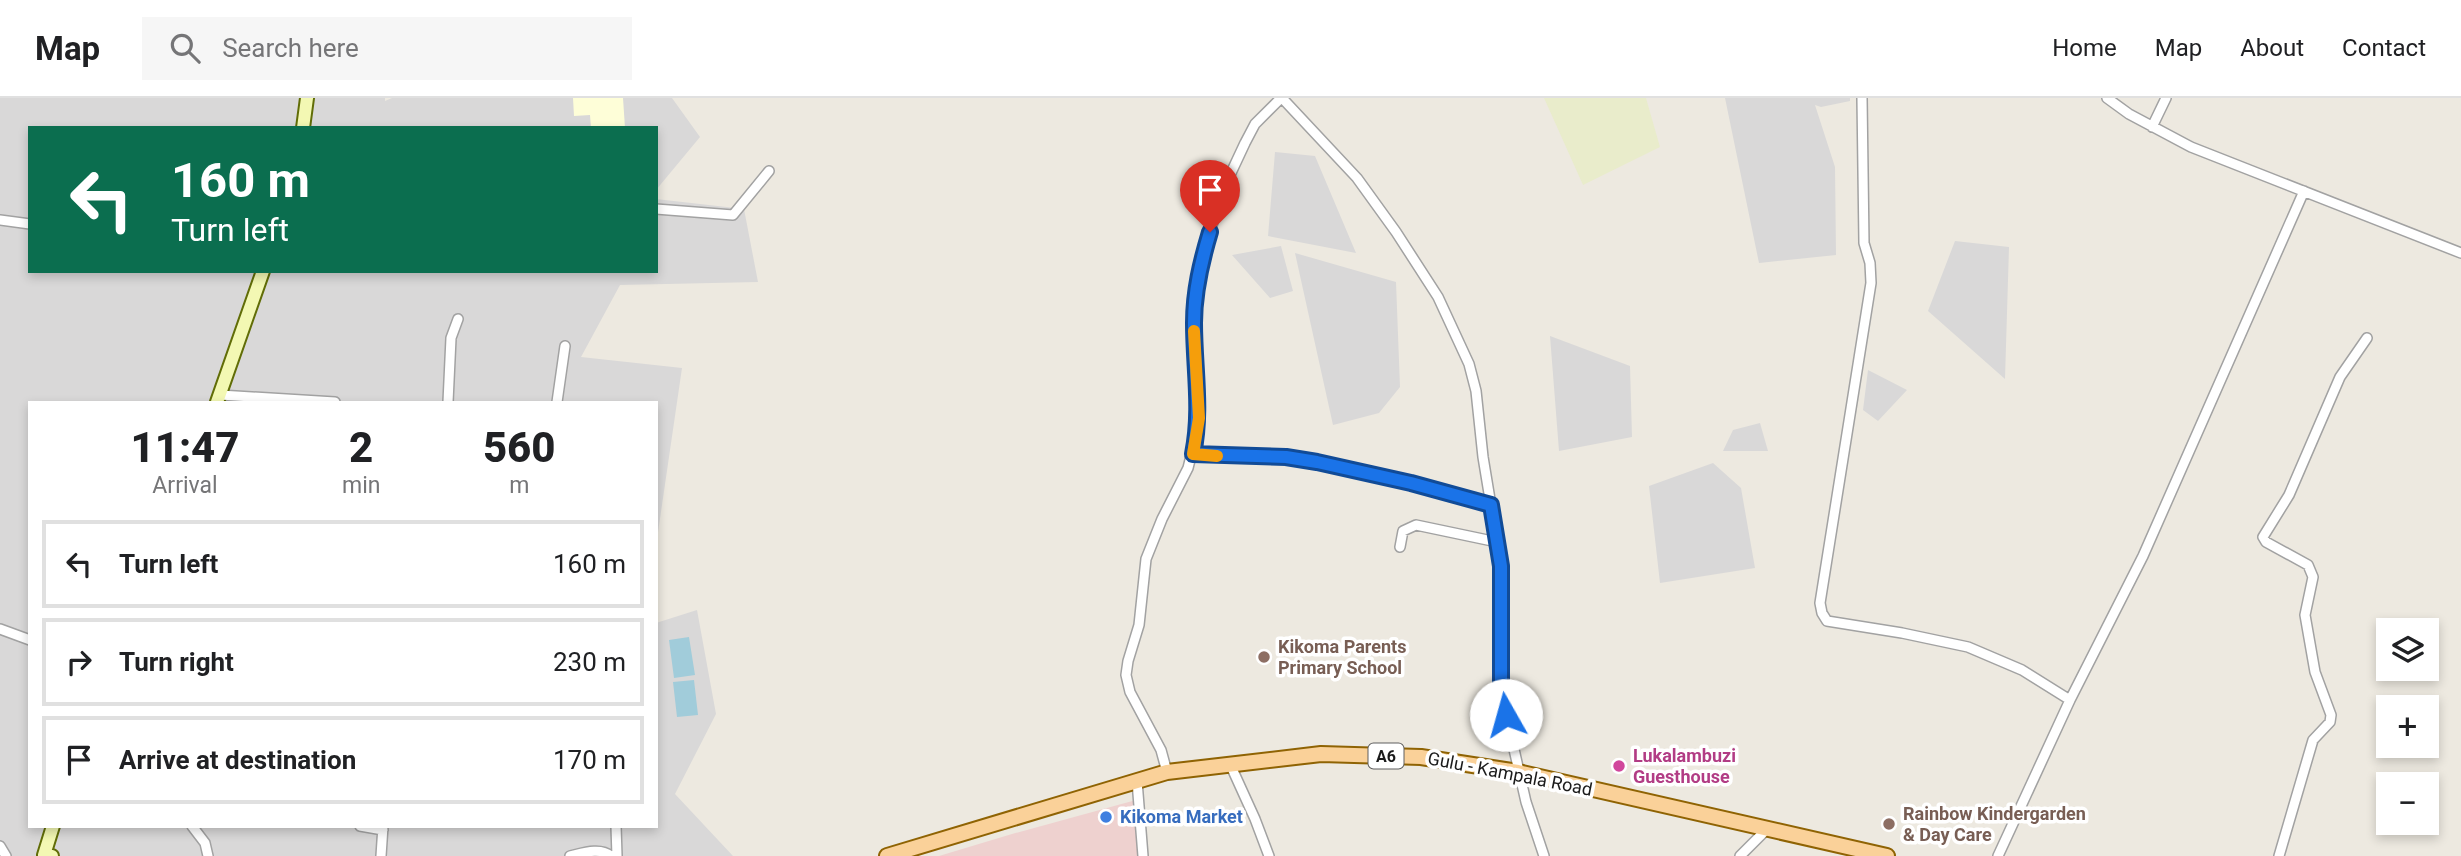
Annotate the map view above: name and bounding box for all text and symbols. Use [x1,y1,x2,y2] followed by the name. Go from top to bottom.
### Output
[142,17,632,80] search box
[35,29,100,68] text: Map
[166,29,204,67] icon: search
[222,33,359,63] text: Search here
[2052,34,2117,62] text: Home
[2155,34,2202,62] text: Map
[2240,34,2304,62] text: About
[2342,34,2426,62] text: Contact
[171,152,310,209] text: 160 m
[56,154,147,245] icon: left
[1180,160,1240,232] pin
[1191,171,1229,209] icon: arrive
[171,211,289,249] text: Turn left
[130,423,240,472] text: 11:47
[349,423,373,472] text: 2
[483,423,556,472] text: 560
[152,472,218,499] text: Arrival
[342,472,380,499] text: min
[509,472,529,499] text: m
[60,545,98,583] icon: left
[119,549,218,579] text: Turn left
[553,549,626,579] text: 160 m
[2376,618,2439,835] map controls
[2376,618,2439,681] button: layers
[1278,636,1406,678] place label: Kikoma Parents Primary School
[60,643,98,681] icon: right
[119,647,234,677] text: Turn right
[553,647,626,677] text: 230 m
[1256,649,1272,665] marker: Kikoma Parents Primary School
[1469,678,1543,752] position arrow
[2376,695,2439,758] button: +
[60,741,98,779] icon: arrive
[1368,744,1404,768] road number: A6
[119,745,356,775] text: Arrive at destination
[553,745,626,775] text: 170 m
[1633,745,1736,787] place label: Lukalambuzi Guesthouse
[1426,747,1594,800] street label: Gulu - Kampala Road
[1611,758,1627,774] marker: Lukalambuzi Guesthouse
[2376,772,2439,835] button: −
[1903,803,2086,845] place label: Rainbow Kindergarden & Day Care
[1120,806,1243,827] place label: Kikoma Market
[1098,809,1114,825] marker: Kikoma Market
[1881,816,1897,832] marker: Rainbow Kindergarden & Day Care

